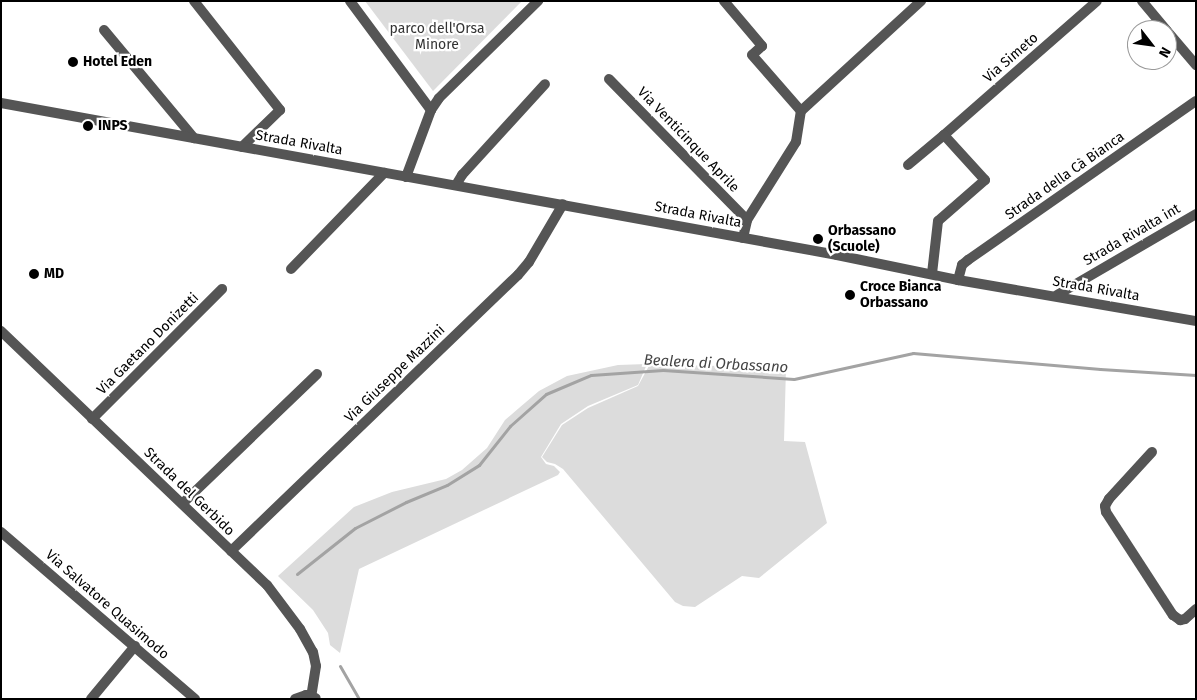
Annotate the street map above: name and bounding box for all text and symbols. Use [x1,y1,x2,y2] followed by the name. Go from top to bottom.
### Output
[1127,20,1177,70] north arrow
[389,21,485,54] park label: parco dell'Orsa Minore
[980,30,1042,86] street label: Via Simeto
[1155,44,1174,61] text: N
[83,54,152,70] place label: Hotel Eden
[67,56,79,68] marker: Hotel Eden
[634,84,742,196] street label: Via Venticinque Aprile
[98,118,128,134] place label: INPS
[82,120,94,132] marker: INPS
[254,127,344,159] street label: Strada Rivalta
[1002,128,1128,224] street label: Strada della Cà Bianca
[653,198,743,232] street label: Strada Rivalta
[1081,200,1183,270] street label: Strada Rivalta int
[828,223,896,256] place label: Orbassano (Scuole)
[812,233,824,245] marker: Orbassano (Scuole)
[44,266,64,282] place label: MD
[28,268,40,280] marker: MD
[1051,273,1141,305] street label: Strada Rivalta
[860,279,941,312] place label: Croce Bianca Orbassano
[844,289,856,301] marker: Croce Bianca Orbassano
[94,290,202,398] street label: Via Gaetano Donizetti
[341,322,449,426] street label: Via Giuseppe Mazzini
[643,351,789,377] water label: Bealera di Orbassano
[140,444,238,540] street label: Strada del Gerbido
[42,547,172,663] street label: Via Salvatore Quasimodo

